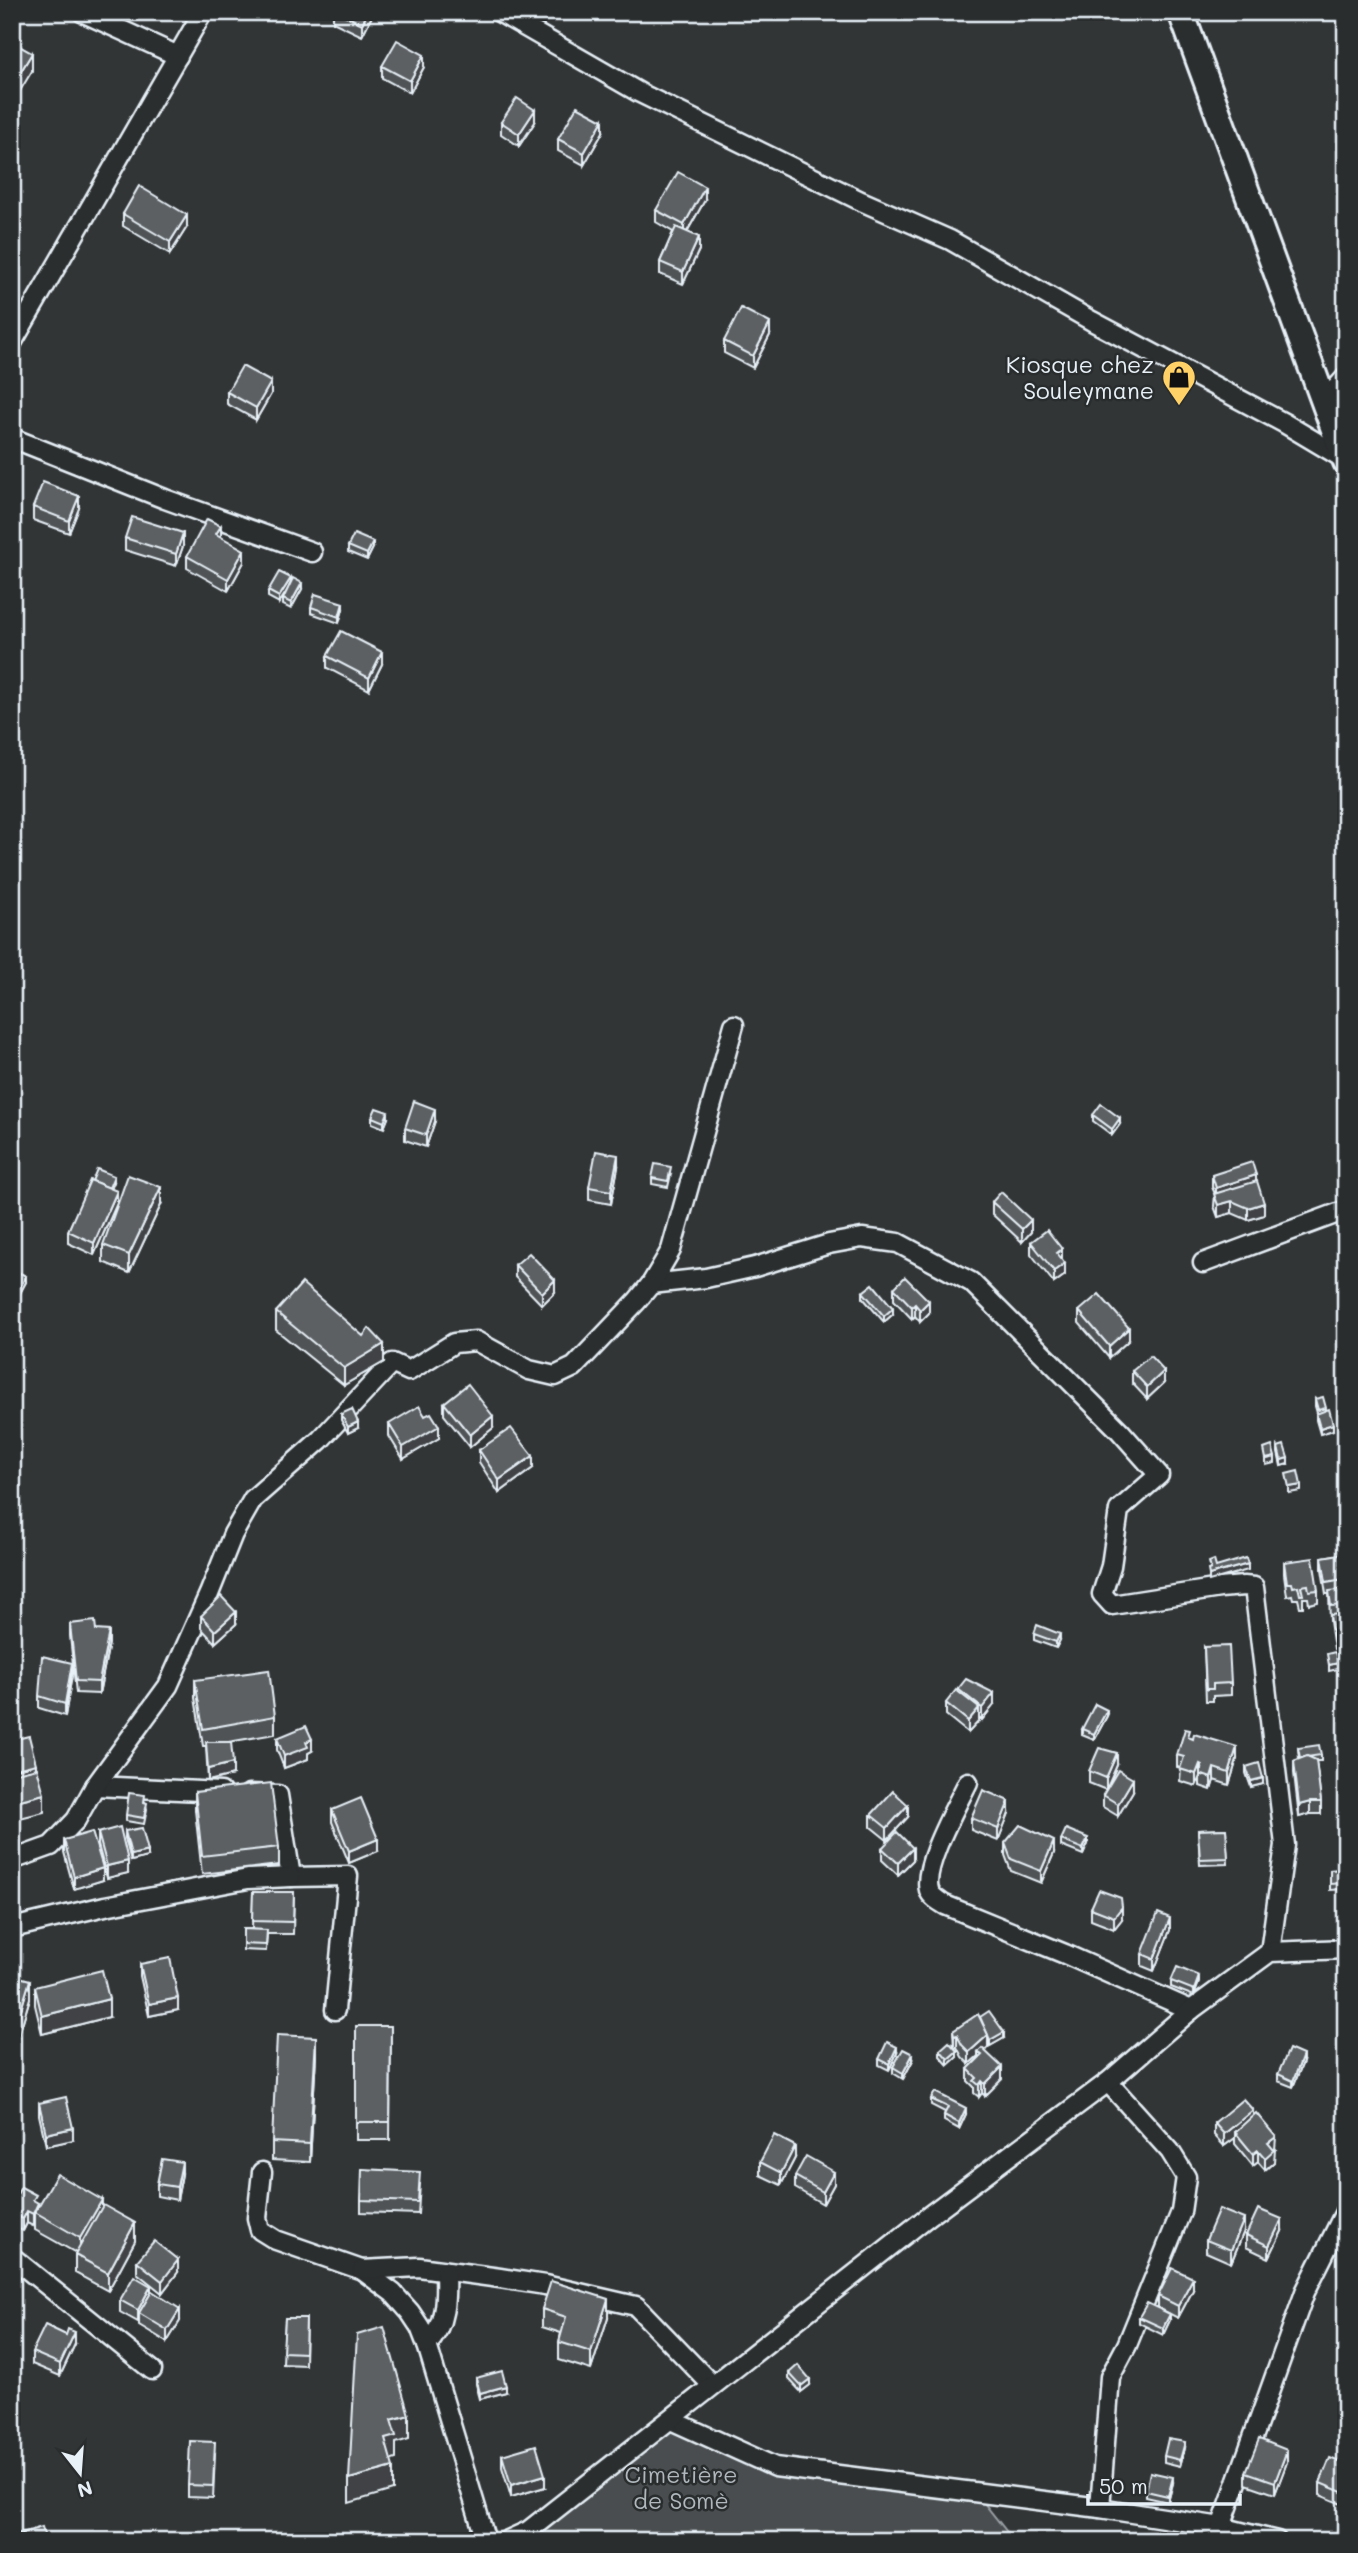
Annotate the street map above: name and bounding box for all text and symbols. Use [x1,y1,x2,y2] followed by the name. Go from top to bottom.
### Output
[1006,349,1154,405] place label: Kiosque chez Souleymane
[1160,358,1198,407] shop icon: Kiosque chez Souleymane
[46,2438,116,2508] north arrow
[624,2459,738,2515] park label: Cimetière de Somè
[1088,2462,1241,2506] scale bar
[1099,2472,1148,2499] text: 50 m
[75,2476,96,2504] text: N

